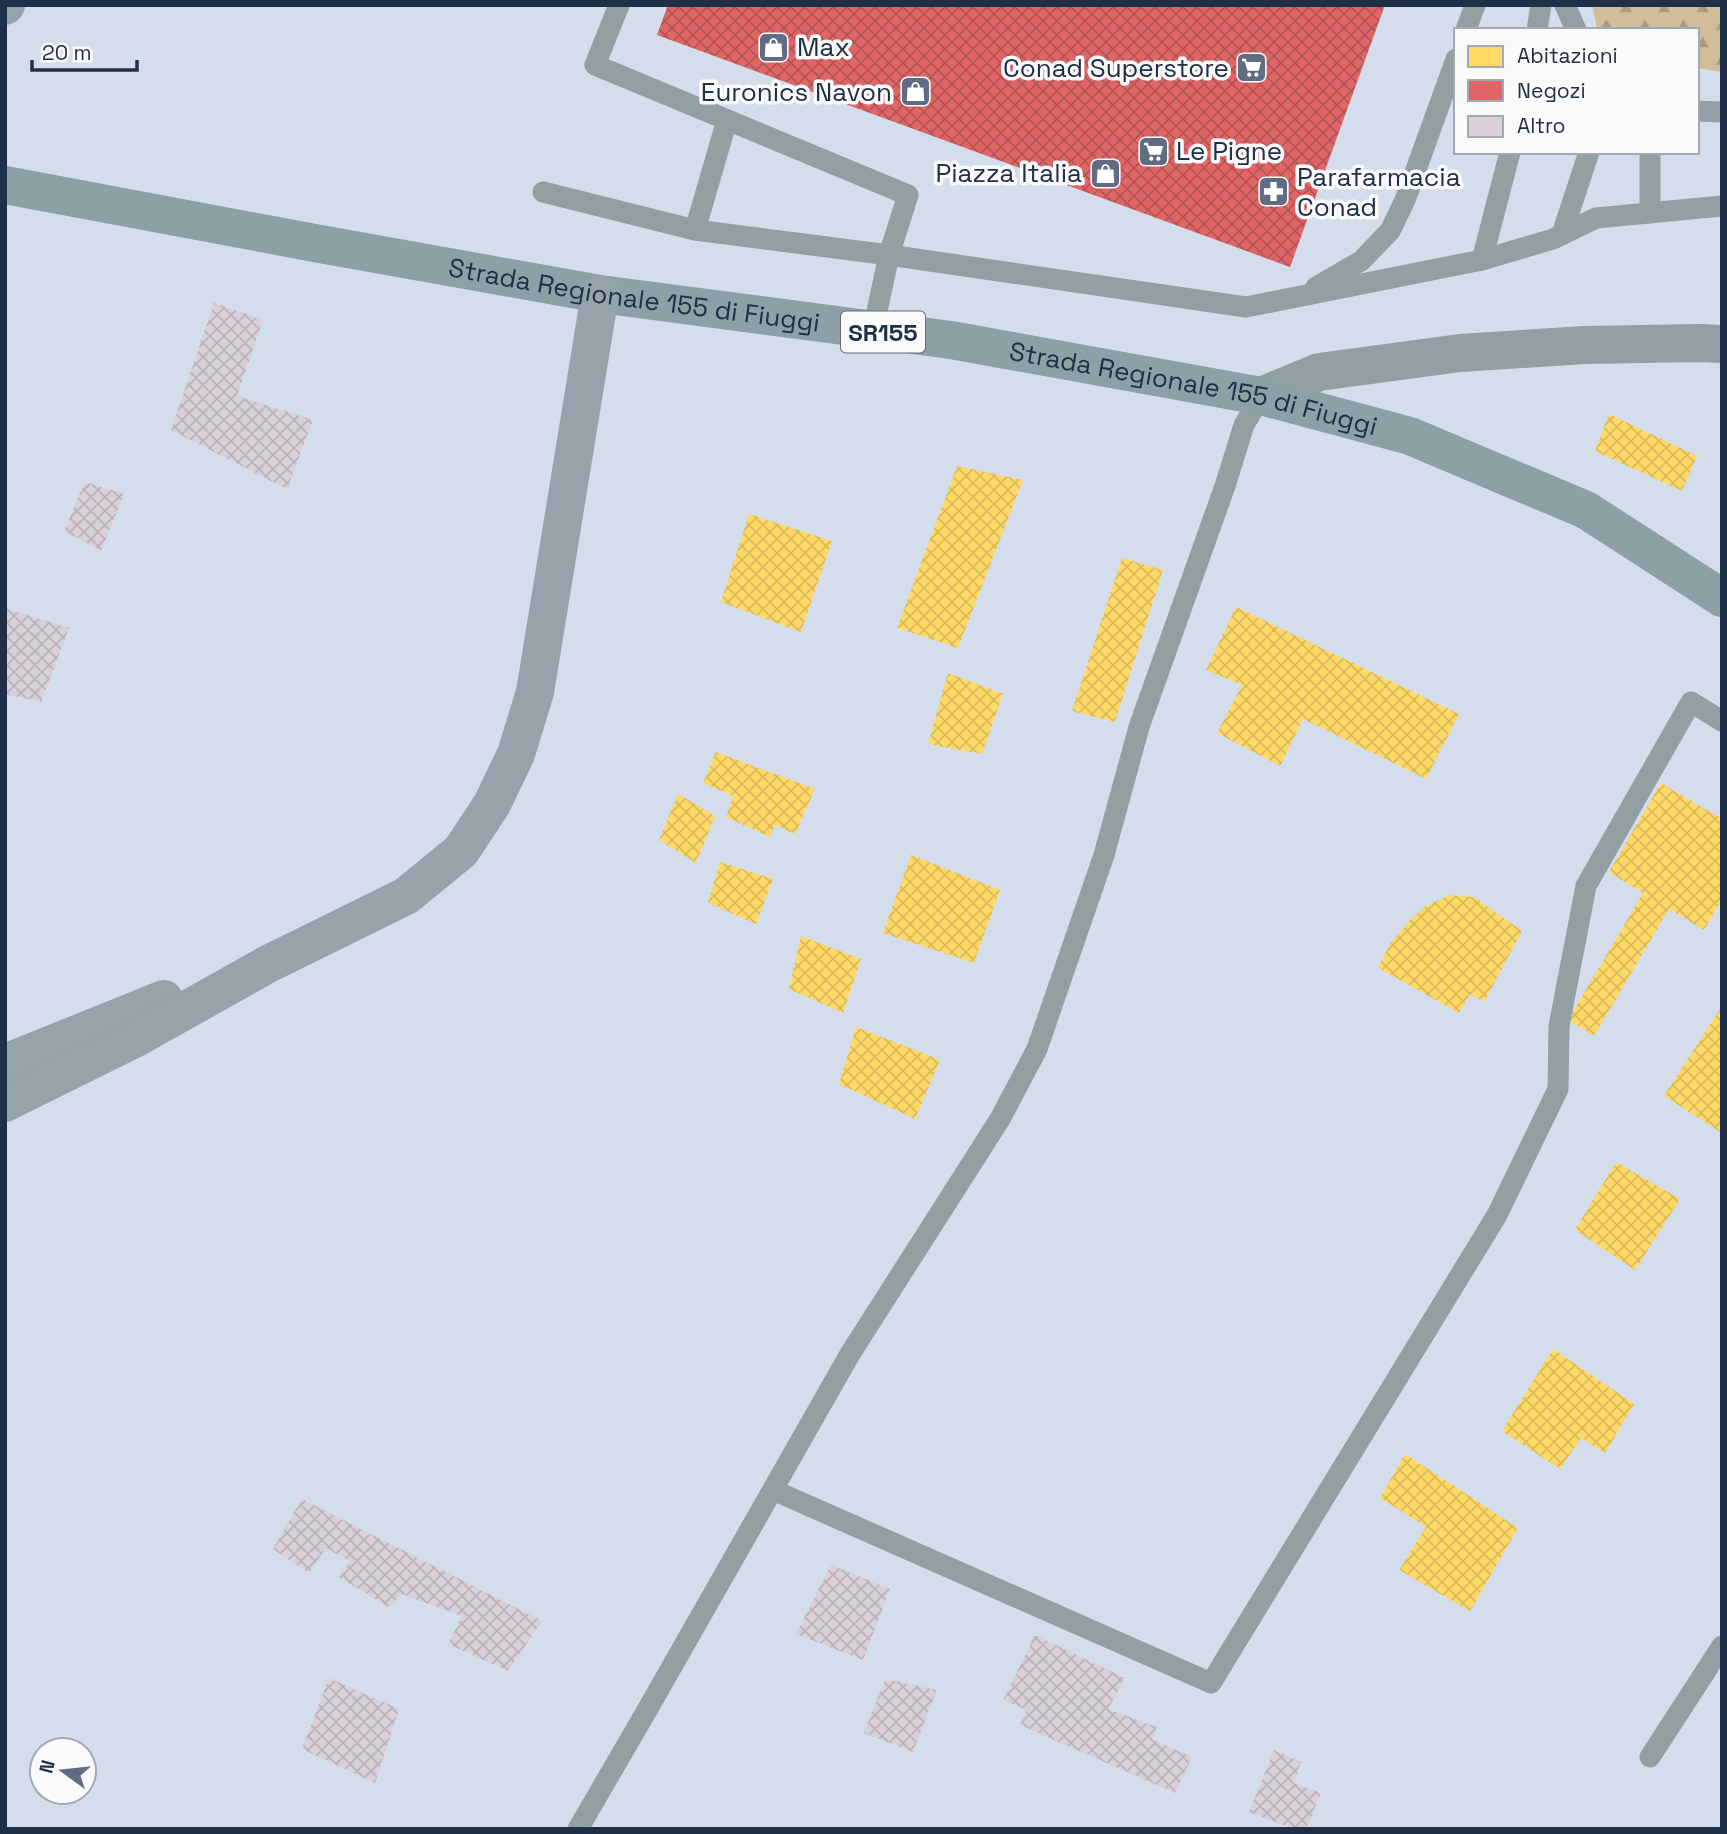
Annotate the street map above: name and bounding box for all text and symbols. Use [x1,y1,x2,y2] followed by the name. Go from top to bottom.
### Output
[32,28,136,72] scale bar
[1454,28,1699,154] legend
[757,30,791,64] shop icon: Max
[797,30,850,64] place label: Max
[42,39,92,66] text: 20 m
[1517,42,1618,69] text: Abitazioni
[1003,51,1229,85] place label: Conad Superstore
[1235,51,1269,85] supermarket icon: Conad Superstore
[701,75,892,109] place label: Euronics Navon
[898,75,932,109] shop icon: Euronics Navon
[1517,77,1586,104] text: Negozi
[1517,112,1566,139] text: Altro
[1136,134,1170,168] supermarket icon: Le Pigne
[1176,134,1282,168] place label: Le Pigne
[936,156,1082,190] place label: Piazza Italia
[1088,156,1122,190] shop icon: Piazza Italia
[1297,160,1461,224] place label: Parafarmacia Conad
[1257,175,1291,209] pharmacy icon: Parafarmacia Conad
[446,250,822,340] street label: Strada Regionale 155 di Fiuggi
[841,312,925,352] road number: SR155
[1006,334,1381,443] street label: Strada Regionale 155 di Fiuggi
[28,1736,98,1806] north arrow
[33,1757,61,1776] text: N

